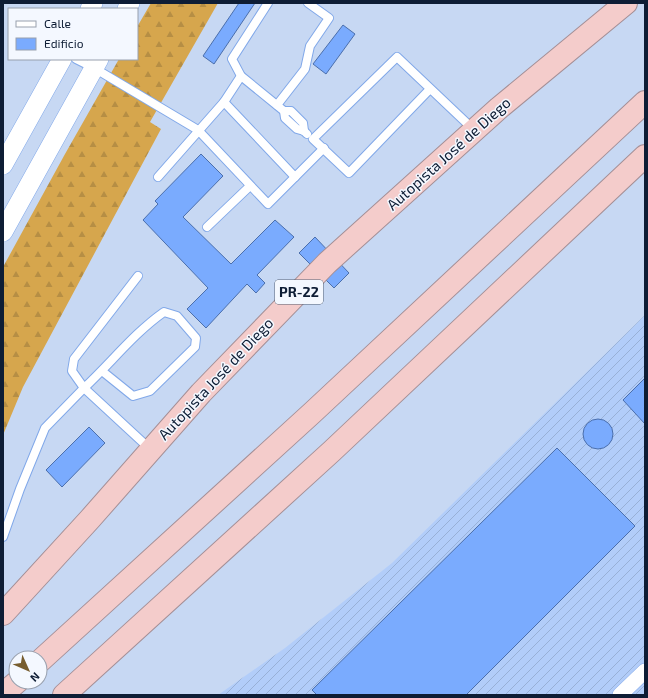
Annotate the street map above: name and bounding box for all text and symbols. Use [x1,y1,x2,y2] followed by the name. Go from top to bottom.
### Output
[8,8,138,60] legend
[44,16,71,30] text: Calle
[44,36,84,50] text: Edificio
[383,93,514,214] street label: Autopista José de Diego
[275,280,323,304] road number: PR-22
[154,314,277,443] street label: Autopista José de Diego
[8,650,48,690] north arrow
[28,670,43,685] text: N

